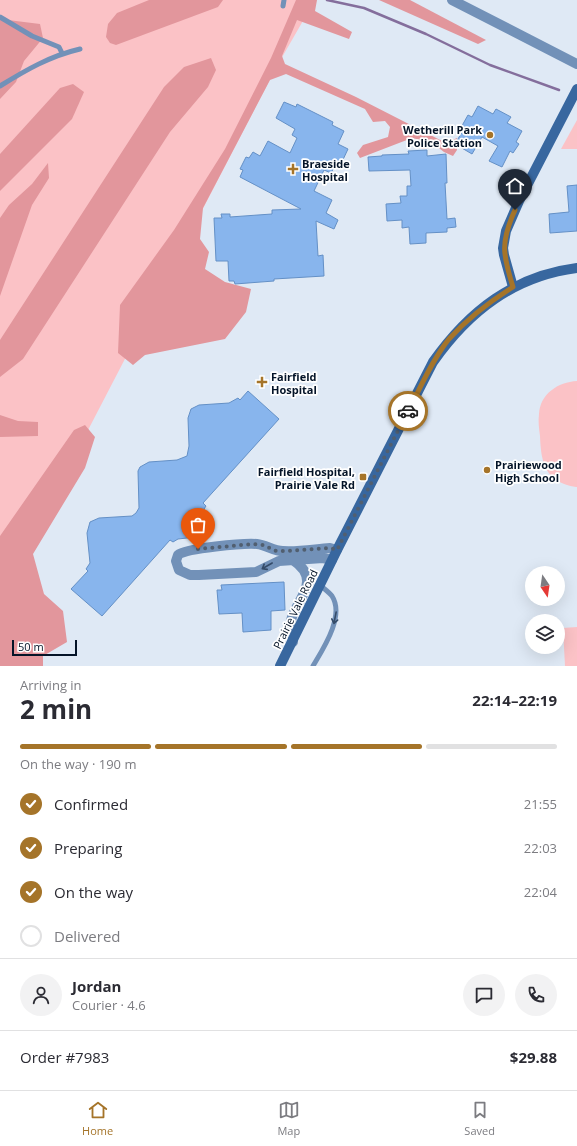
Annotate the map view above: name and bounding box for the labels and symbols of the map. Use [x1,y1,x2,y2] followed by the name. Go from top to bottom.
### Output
[403,122,482,150] place label: Wetherill Park Police Station
[485,130,495,140] marker: Wetherill Park Police Station
[302,156,350,184] place label: Braeside Hospital
[287,163,299,175] marker: Braeside Hospital
[498,169,532,210] pin
[271,369,317,397] place label: Fairfield Hospital
[256,376,268,388] marker: Fairfield Hospital
[388,391,428,431] courier
[495,457,562,485] place label: Prairiewood High School
[258,464,355,492] place label: Fairfield Hospital, Prairie Vale Rd
[482,465,492,475] marker: Prairiewood High School
[358,472,368,482] marker: Fairfield Hospital, Prairie Vale Rd
[181,508,215,549] pin
[261,563,273,571] one-way arrow
[525,566,565,606] north arrow
[269,567,321,651] street label: Prairie Vale Road
[330,611,338,624] one-way arrow
[12,638,77,657] scale bar

